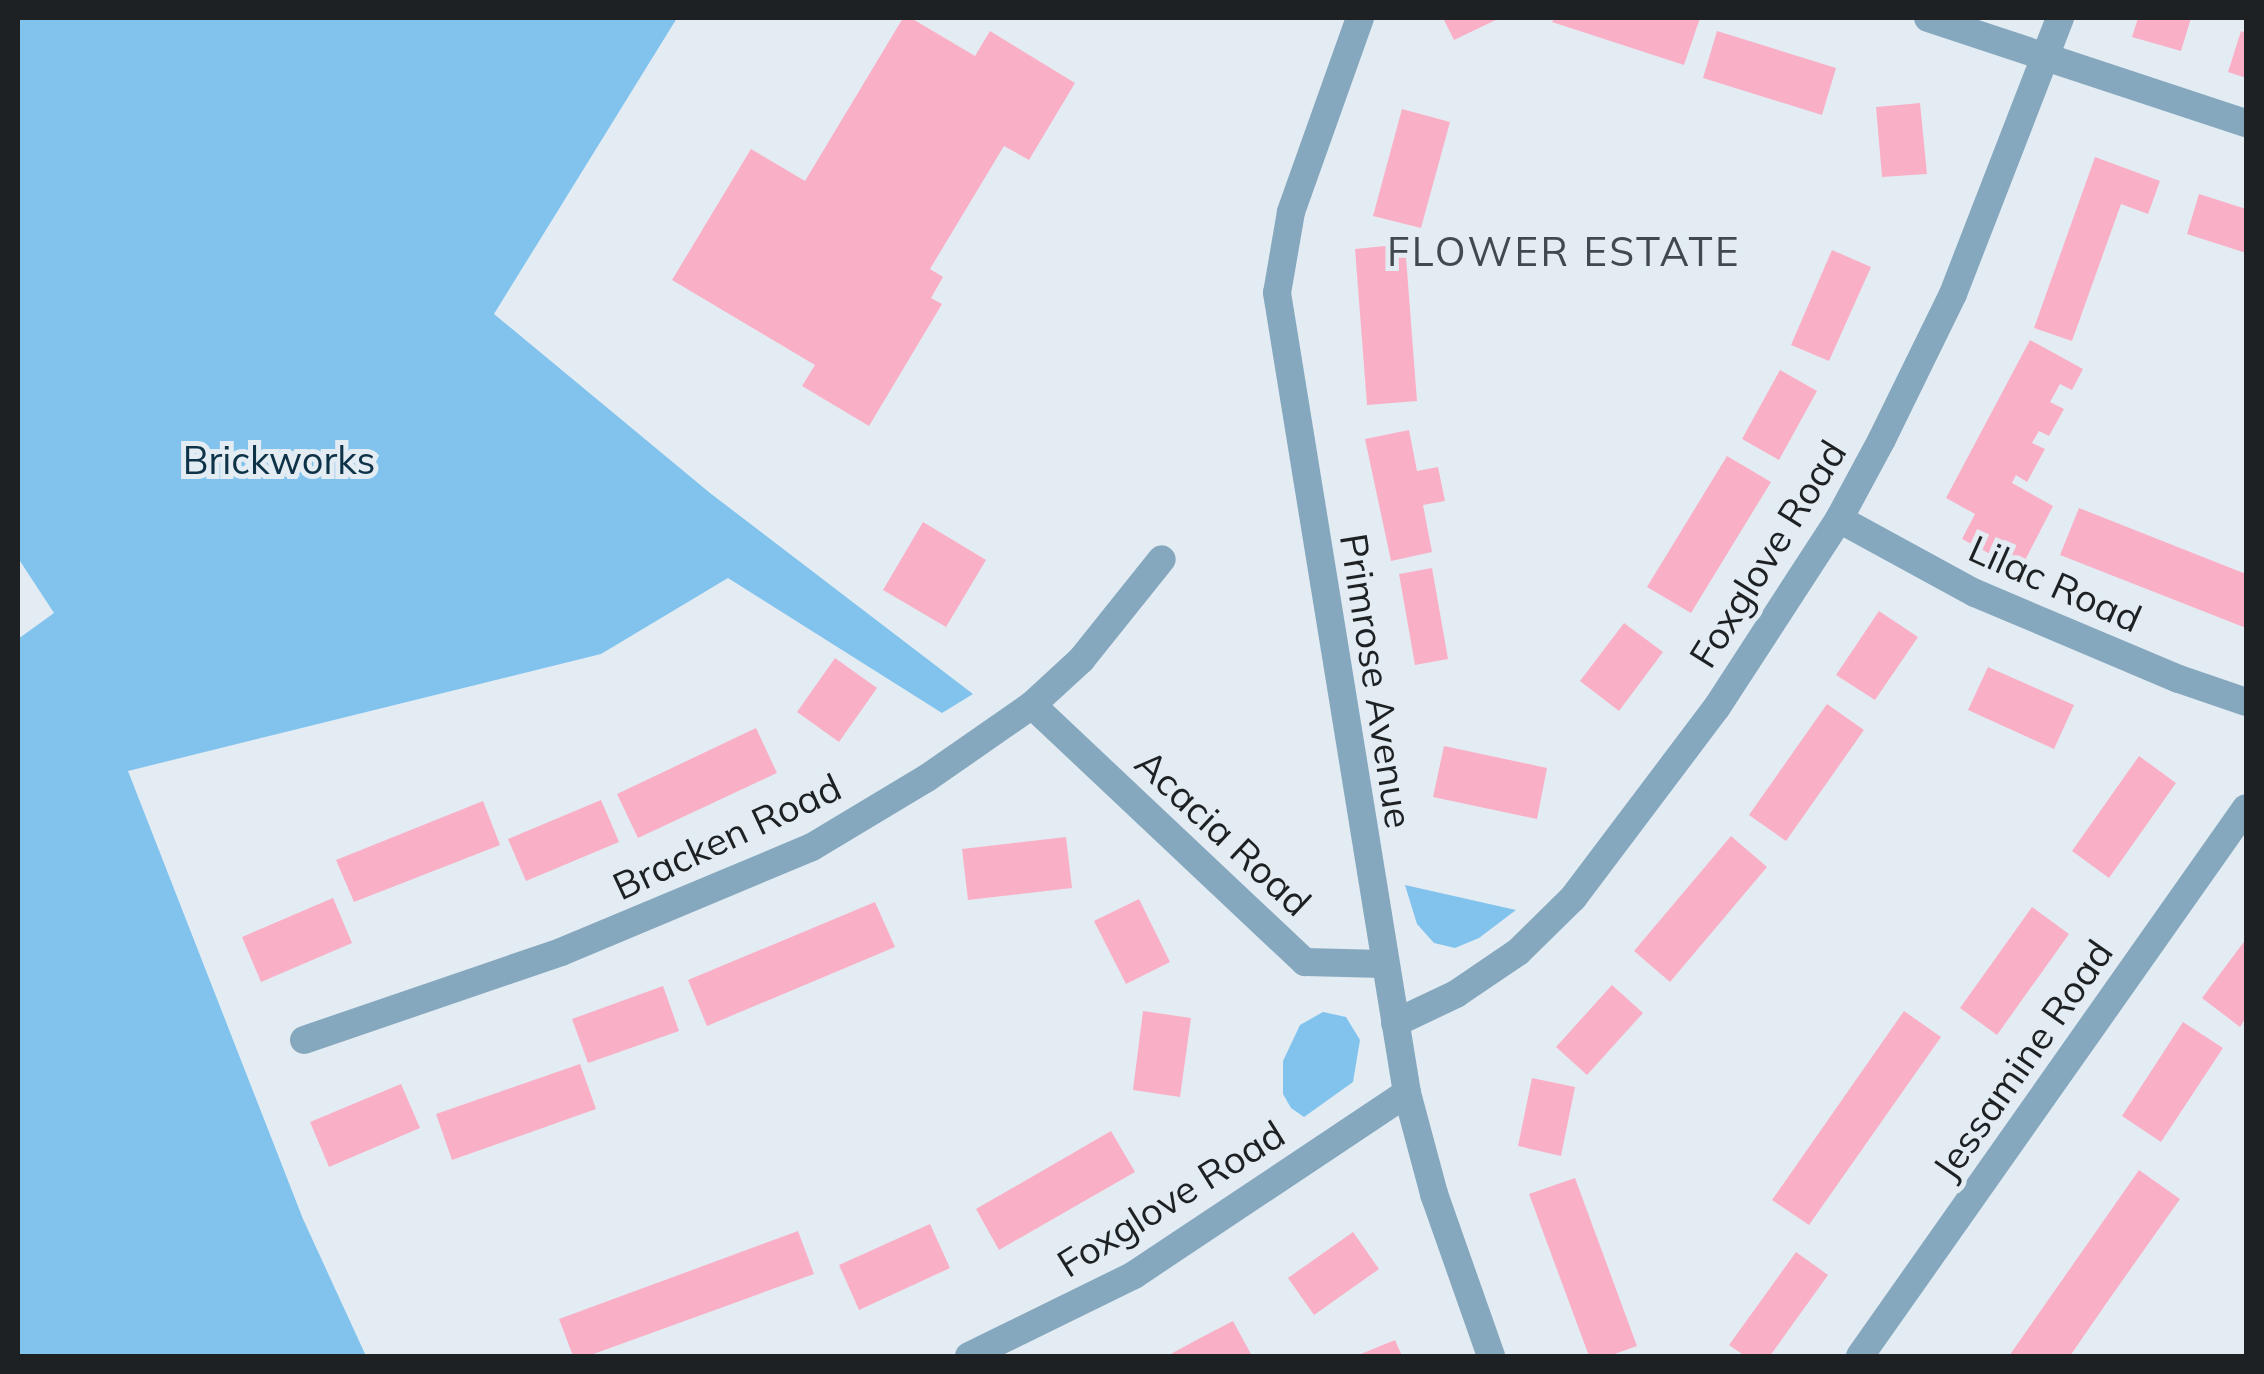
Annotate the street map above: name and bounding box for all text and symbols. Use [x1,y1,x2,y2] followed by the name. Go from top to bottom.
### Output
[1387,227,1741,275] district label: FLOWER ESTATE
[1680,432,1856,676] street label: Foxglove Road
[183,438,375,484] park label: Brickworks
[1962,526,2148,642] street label: Lilac Road
[1330,530,1422,832] street label: Primrose Avenue
[1126,740,1320,926] street label: Acacia Road
[606,764,848,910] street label: Bracken Road
[1923,931,2123,1189] street label: Jessamine Road
[1049,1111,1293,1287] street label: Foxglove Road

